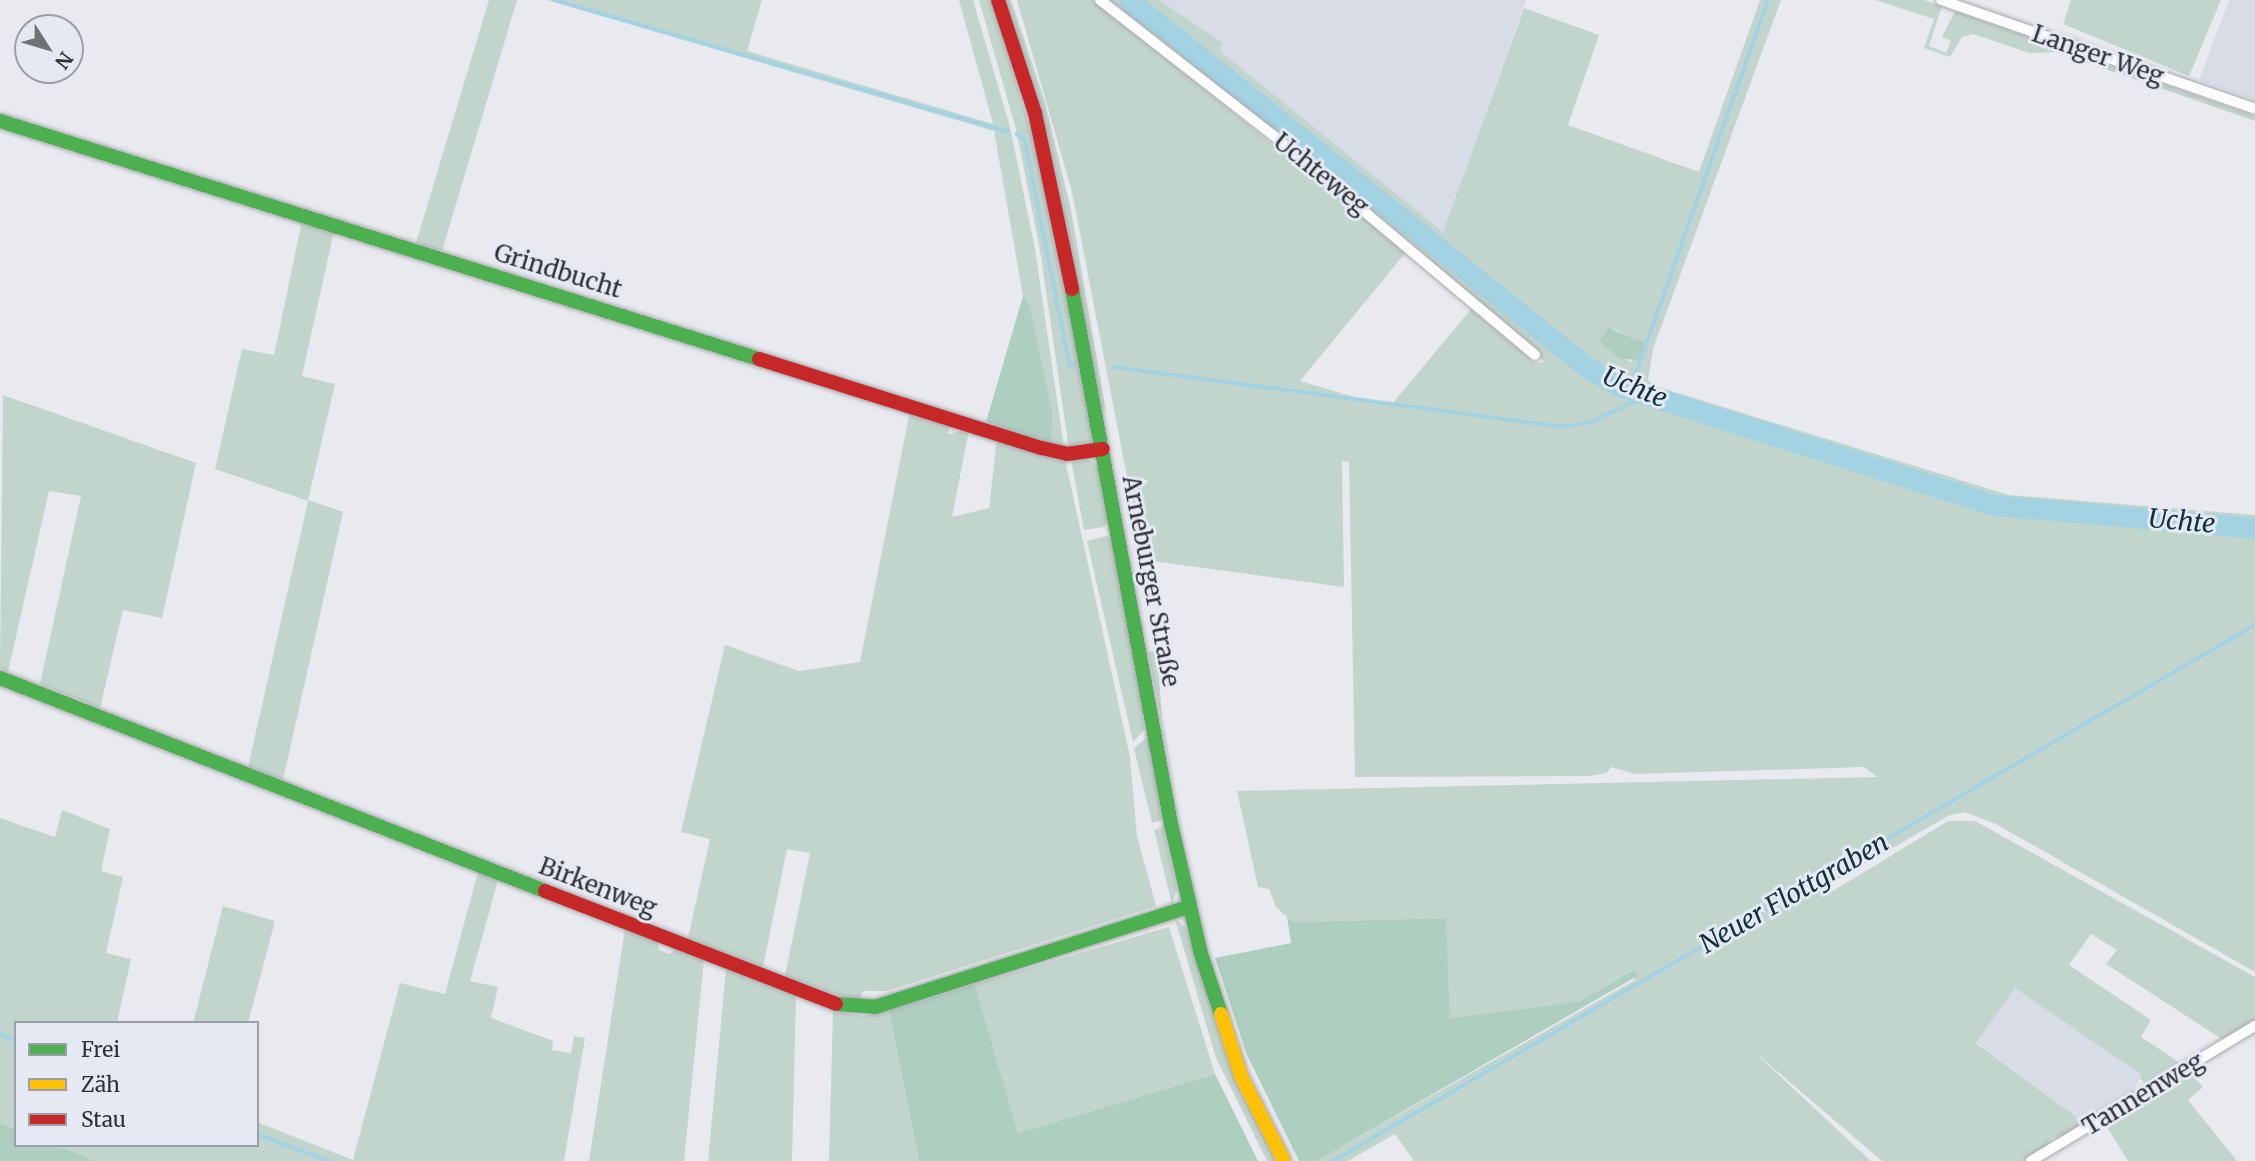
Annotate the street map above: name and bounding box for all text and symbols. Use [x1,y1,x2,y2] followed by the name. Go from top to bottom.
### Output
[14,14,84,84] north arrow
[2028,19,2168,91] street label: Langer Weg
[50,47,78,74] text: N
[1268,127,1374,221] street label: Uchteweg
[491,238,625,304] street label: Grindbucht
[1598,360,1672,414] water label: Uchte
[1116,473,1186,689] street label: Arneburger Straße
[2147,503,2217,539] water label: Uchte
[1694,826,1894,960] water label: Neuer Flottgraben
[535,851,661,923] street label: Birkenweg
[14,1021,259,1147] legend
[81,1036,120,1063] text: Frei
[2077,1047,2209,1141] street label: Tannenweg
[81,1071,120,1098] text: Zäh
[81,1106,126,1133] text: Stau

